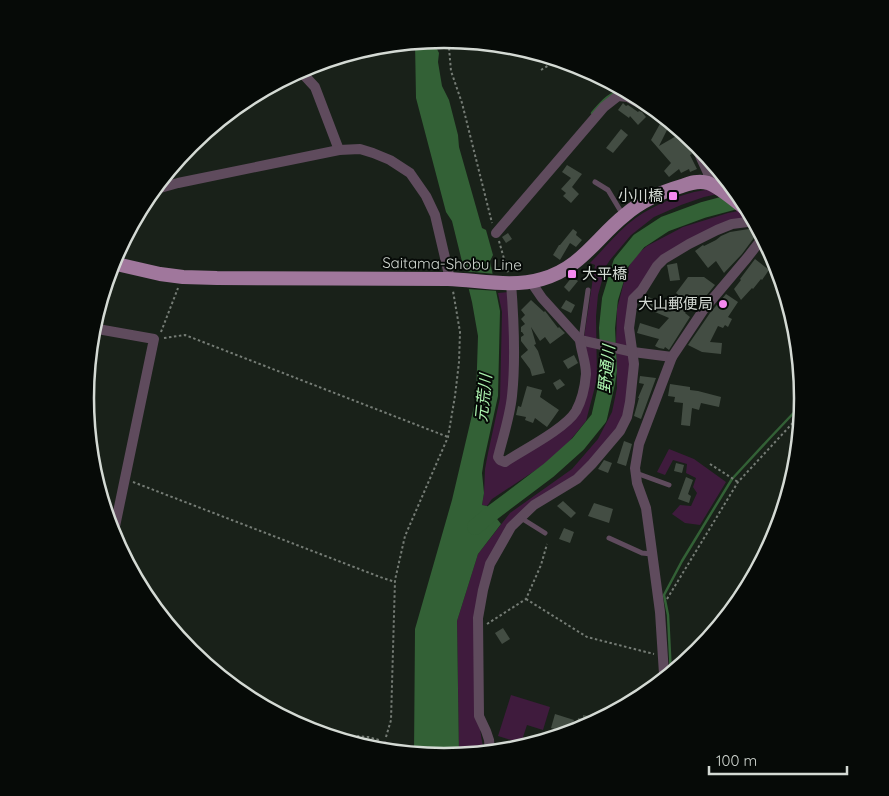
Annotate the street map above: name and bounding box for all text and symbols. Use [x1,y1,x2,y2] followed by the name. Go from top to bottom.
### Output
[618,186,663,205] place label: 小川橋
[667,190,679,202] marker: 小川橋
[382,253,522,274] street label: Saitama-Shobu Line
[582,264,627,283] place label: 大平橋
[566,268,578,280] marker: 大平橋
[638,294,713,313] place label: 大山郵便局
[717,298,729,310] marker: 大山郵便局
[594,342,619,394] water label: 野通川
[471,371,496,423] water label: 元荒川
[709,744,846,776] scale bar
[716,751,757,770] text: 100 m

